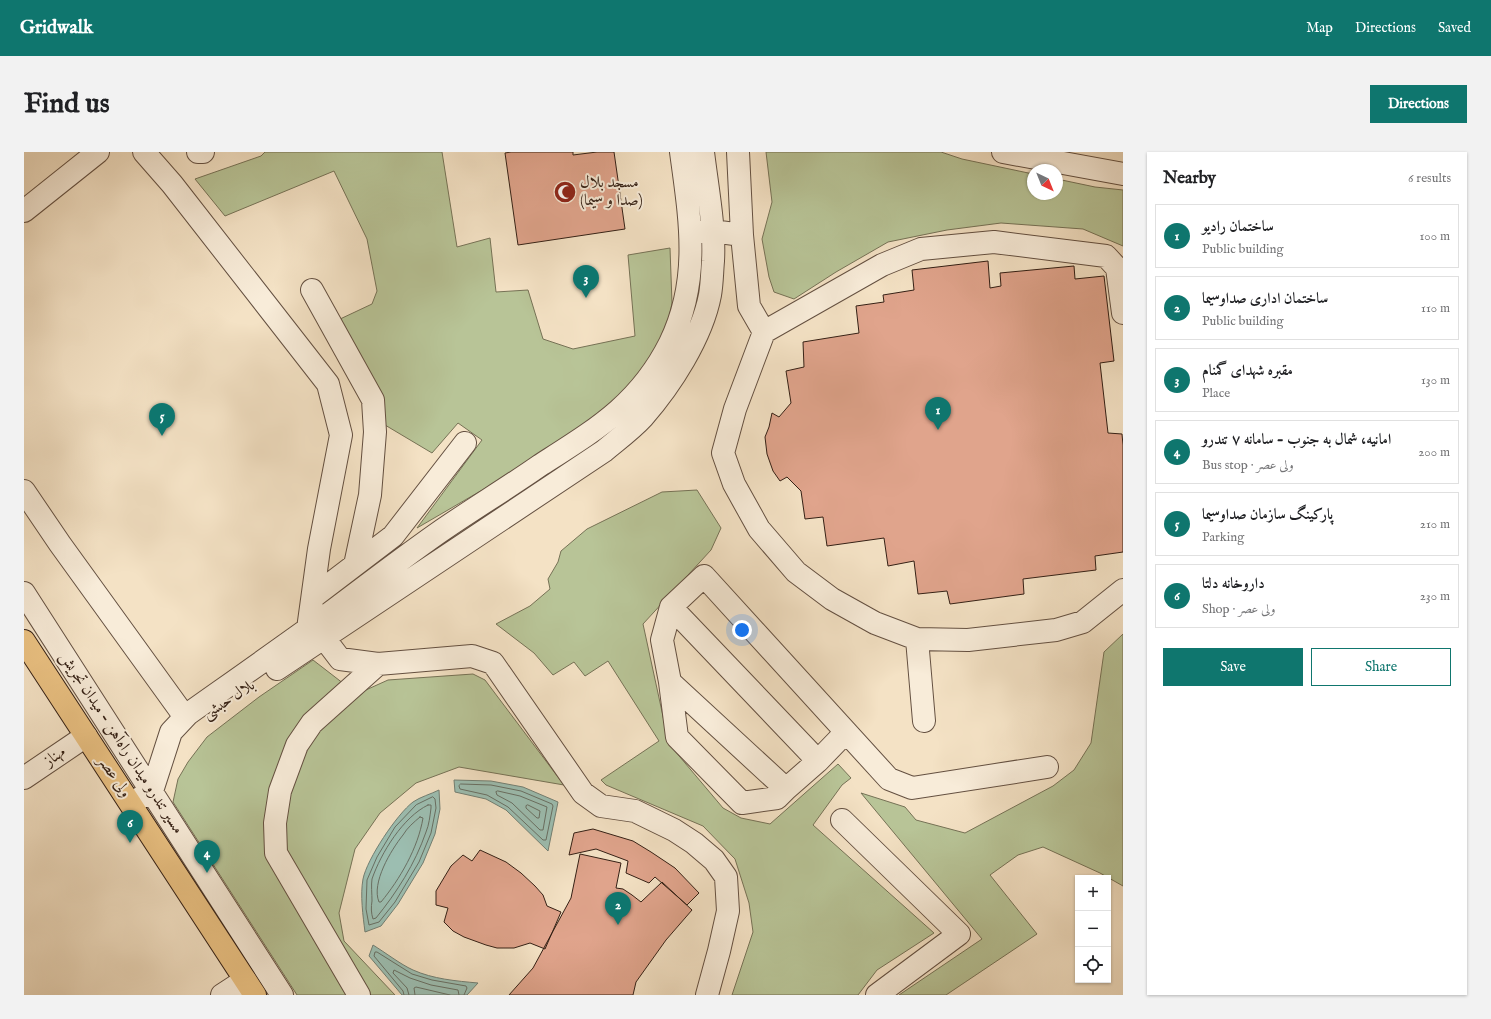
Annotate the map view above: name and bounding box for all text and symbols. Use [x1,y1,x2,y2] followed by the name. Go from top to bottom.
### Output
[20,16,93,40] text: Gridwalk
[1306,19,1333,37] text: Map
[1355,19,1416,37] text: Directions
[1438,19,1471,37] text: Saved
[1370,85,1467,123] button: Directions
[24,87,110,122] text: Find us
[1027,164,1063,200] north arrow
[1163,168,1216,189] text: Nearby
[1408,170,1451,187] text: 6 results
[580,173,643,211] place label: مسجد بلال (صدا و سیما)
[552,179,578,205] mosque icon: مسجد بلال (صدا و سیما)
[1202,217,1274,236] text: ساختمان رادیو
[1175,228,1179,245] text: 1
[1420,228,1450,245] text: 100 m
[1202,241,1284,258] text: Public building
[573,265,599,298] pin: 3
[1202,289,1328,308] text: ساختمان اداری صداوسیما
[1174,300,1180,317] text: 2
[1421,300,1450,317] text: 110 m
[1202,313,1284,330] text: Public building
[1202,361,1293,380] text: مقبره شهدای گمنام
[1175,372,1179,389] text: 3
[1421,372,1450,389] text: 130 m
[1202,385,1230,402] text: Place
[925,397,951,430] pin: 1
[149,403,175,436] pin: 5
[1202,430,1391,449] text: امانیه، شمال به جنوب - سامانه ۷ تندرو
[1174,444,1180,461] text: 4
[1418,444,1450,461] text: 200 m
[1202,457,1294,474] text: Bus stop · ولی عصر
[1202,505,1333,524] text: پارکینگ سازمان صداوسیما
[1175,516,1179,533] text: 5
[1420,516,1450,533] text: 210 m
[1202,529,1244,546] text: Parking
[1202,574,1265,593] text: داروخانه دلتا
[1174,588,1180,605] text: 6
[1420,588,1450,605] text: 230 m
[1202,601,1276,618] text: Shop · ولی عصر
[732,620,752,640] your location
[54,648,188,838] street label: مسیر تندرو میدان راه‌آهن - میدان تجریش
[1163,648,1303,686] button: Save
[1311,648,1451,686] button: Share
[199,676,259,724] street label: بلال حبشی
[38,742,70,773] street label: مهناز
[92,751,135,802] street label: ولی عصر
[117,810,143,843] pin: 6
[194,840,220,873] pin: 4
[1075,875,1111,983] map controls
[1075,875,1111,911] button: +
[605,892,631,925] pin: 2
[1075,911,1111,947] button: −
[1075,947,1111,983] button: locate

